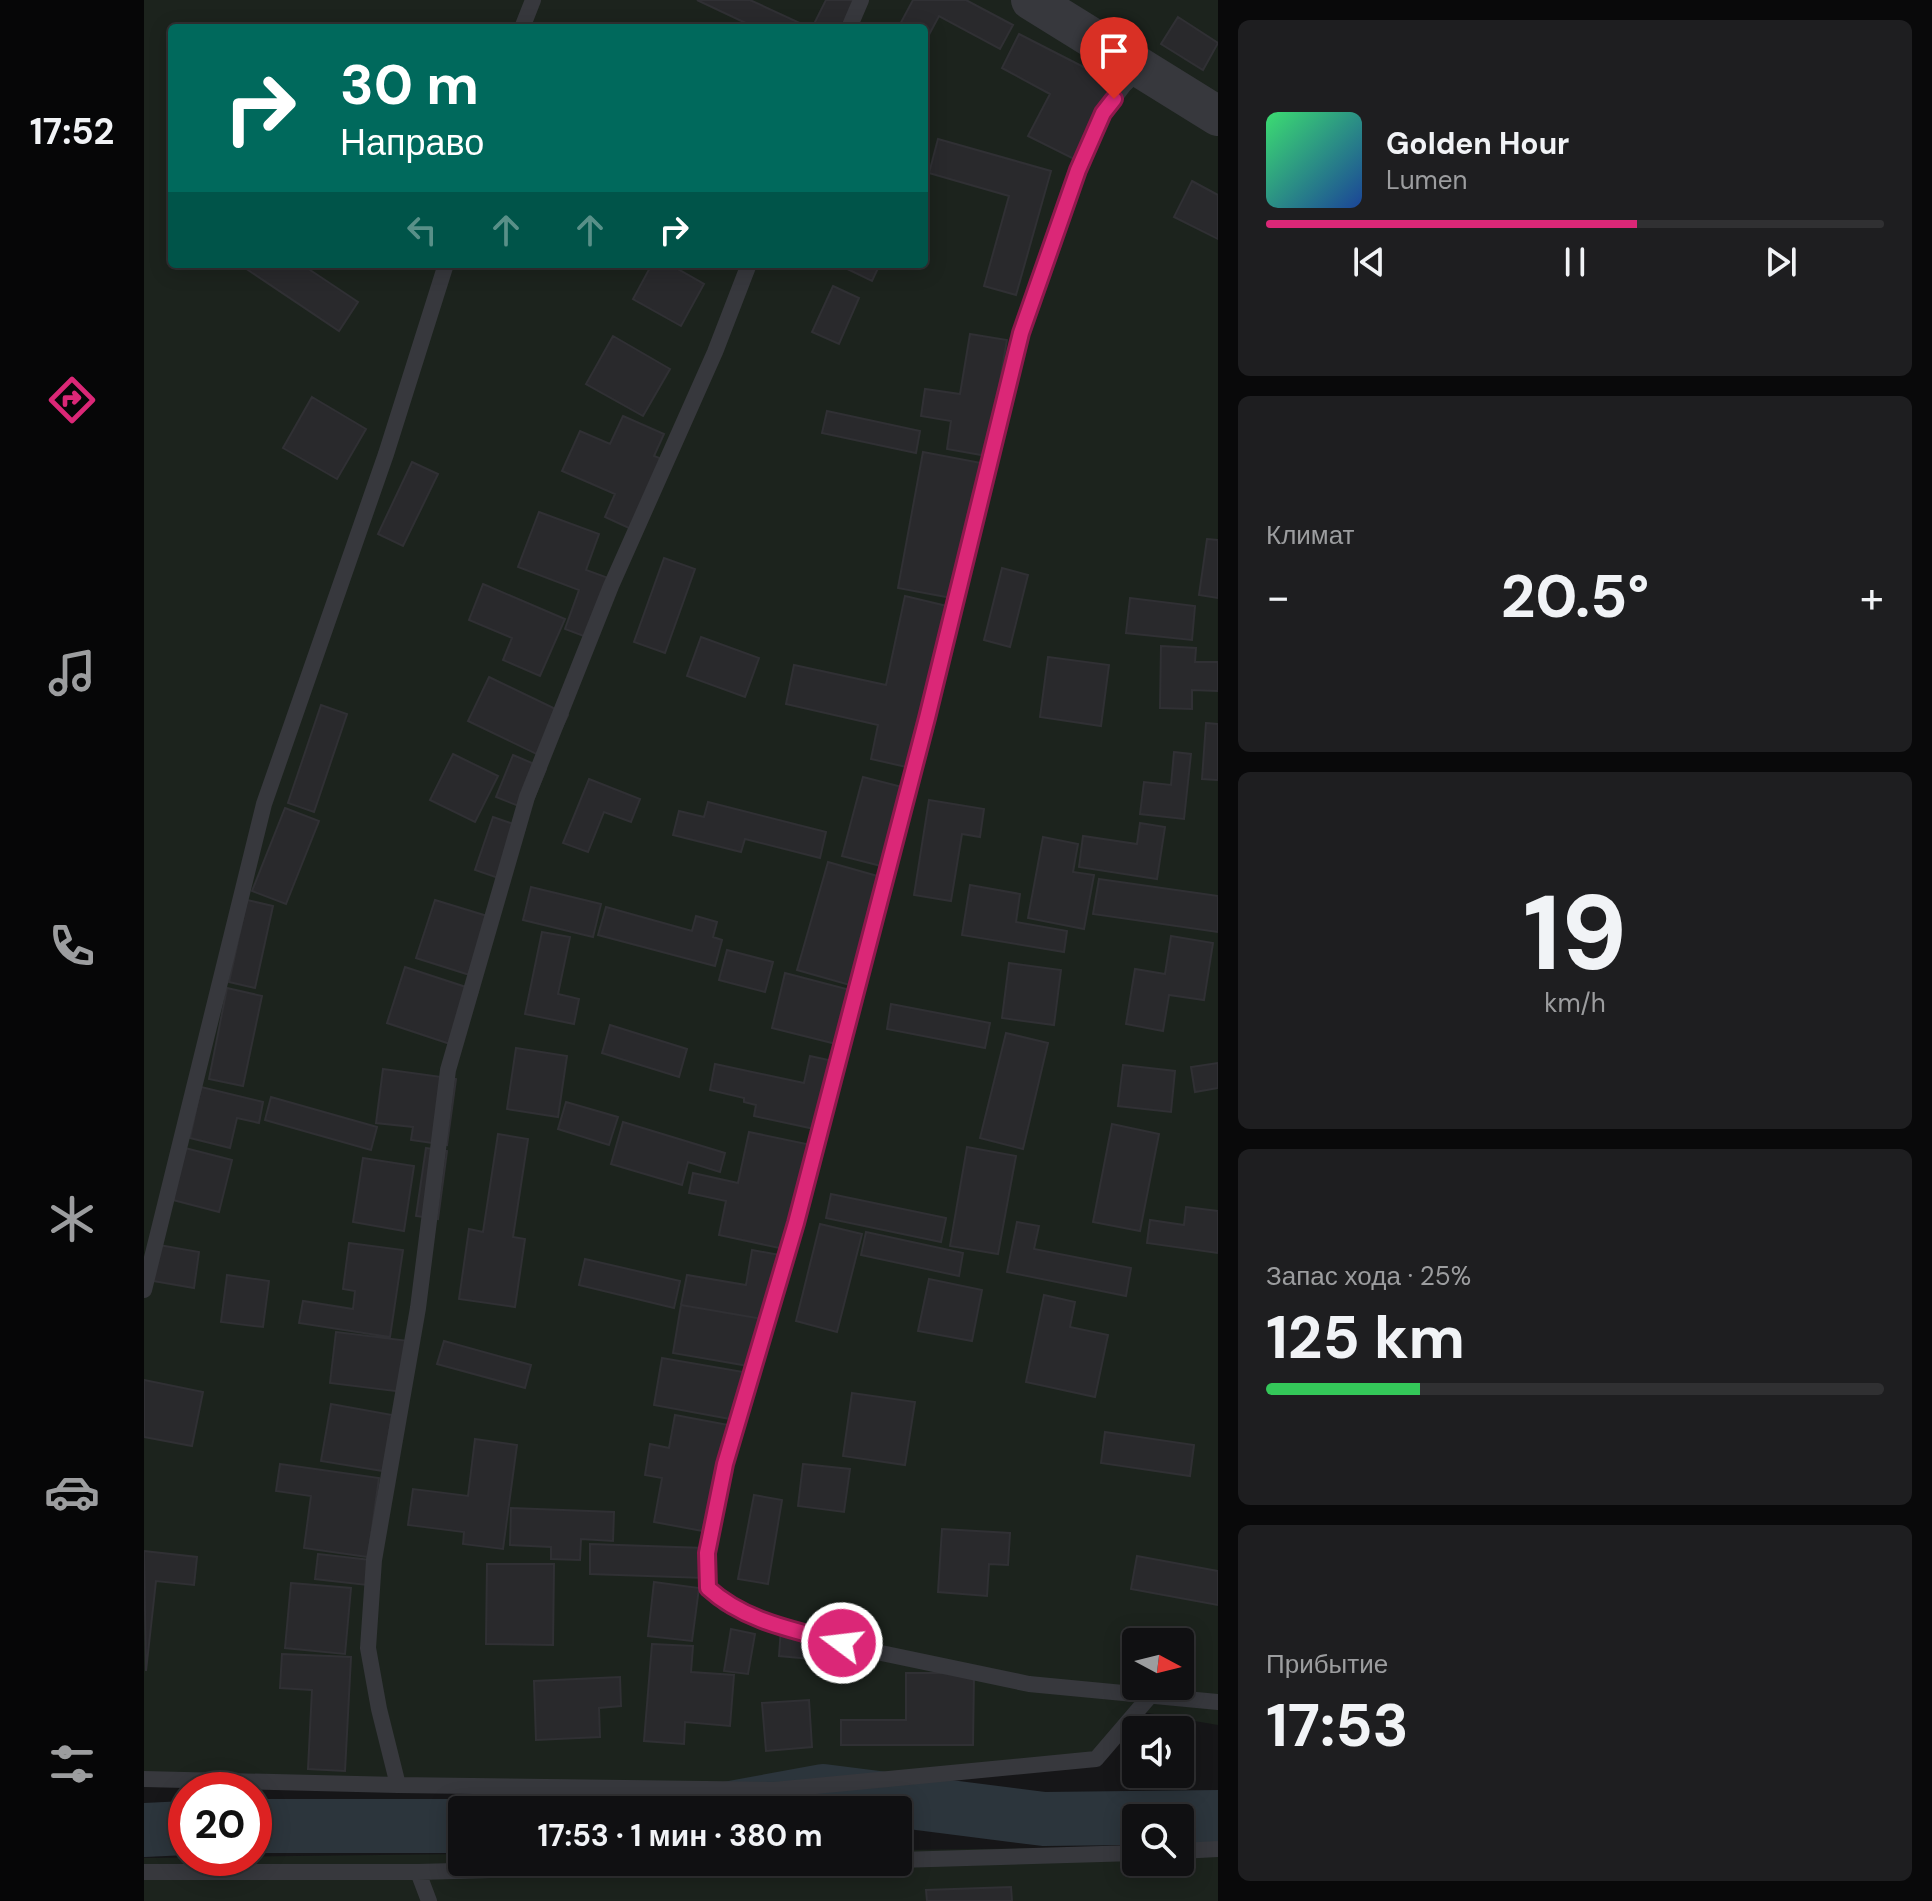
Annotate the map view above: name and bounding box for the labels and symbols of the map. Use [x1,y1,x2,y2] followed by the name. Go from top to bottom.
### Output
[1080,17,1148,99] pin
[800,1601,884,1685] position arrow
[1122,1628,1194,1700] north arrow
[168,1772,272,1876] speed limit sign: 20

